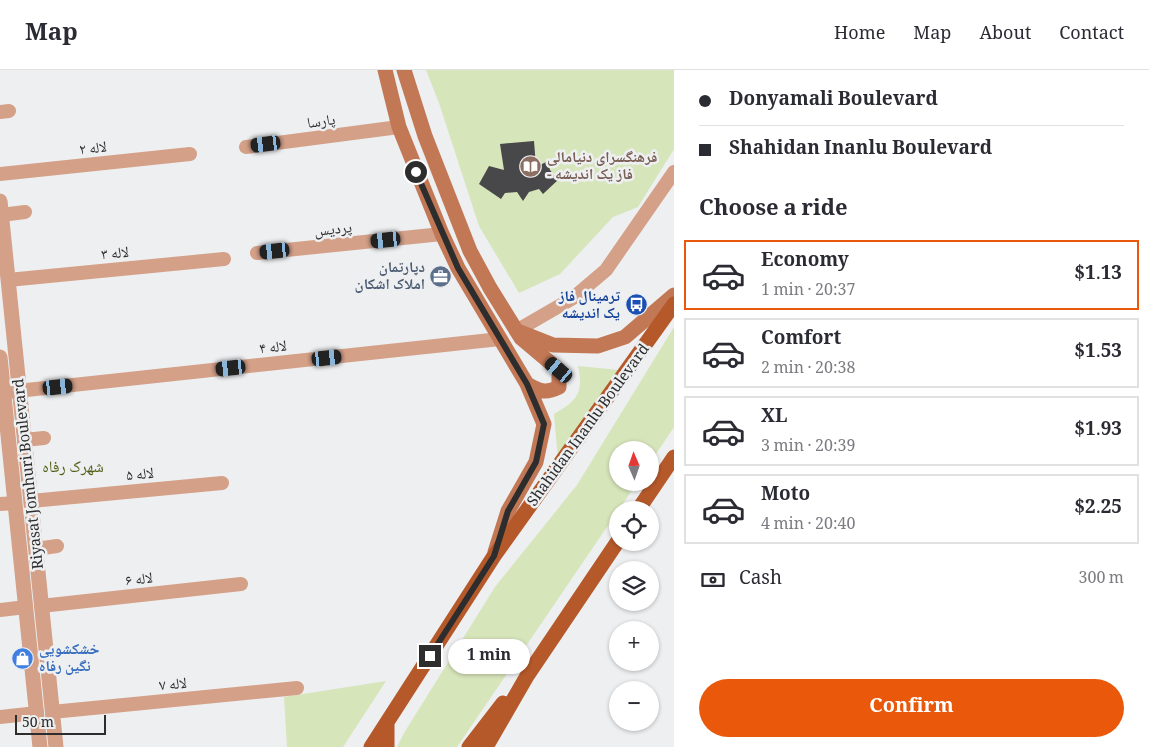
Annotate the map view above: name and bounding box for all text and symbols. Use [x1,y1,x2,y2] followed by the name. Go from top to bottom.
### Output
[25,14,78,55] text: Map
[834,20,885,50] text: Home
[913,20,951,50] text: Map
[979,20,1031,50] text: About
[1059,20,1124,50] text: Contact
[729,85,938,117] text: Donyamali Boulevard
[305,108,337,138] street label: پارسا
[729,134,992,166] text: Shahidan Inanlu Boulevard
[250,135,281,153] car
[78,136,108,164] street label: لاله ۲
[547,146,657,189] place label: فرهنگسرای دنیامالی - فاز یک اندیشه
[519,154,543,178] library icon: فرهنگسرای دنیامالی - فاز یک اندیشه
[405,161,427,183] route start
[699,191,848,229] text: Choose a ride
[313,216,353,246] street label: پردیس
[370,231,401,249] car
[100,241,130,269] street label: لاله ۳
[259,242,290,260] car
[761,246,849,278] text: Economy
[701,253,746,298] icon: car
[355,256,425,299] place label: دپارتمان املاک اشکان
[1074,259,1122,291] text: $1.13
[429,264,453,288] office icon: دپارتمان املاک اشکان
[761,278,855,305] text: 1 min · 20:37
[558,285,620,328] place label: ترمینال فاز یک اندیشه
[624,293,648,317] bus stop icon: ترمینال فاز یک اندیشه
[761,324,841,356] text: Comfort
[701,331,746,376] icon: car
[258,335,288,363] street label: لاله ۴
[1074,337,1122,369] text: $1.53
[522,339,658,513] street label: Shahidan Inanlu Boulevard
[311,349,342,367] car
[542,355,575,385] car
[761,356,855,383] text: 2 min · 20:38
[215,359,246,377] car
[7,377,53,571] street label: Riyasat Jomhuri Boulevard
[42,378,73,396] car
[761,402,787,434] text: XL
[701,409,746,454] icon: car
[1074,415,1122,447] text: $1.93
[761,434,855,461] text: 3 min · 20:39
[609,441,659,491] north arrow
[609,441,659,731] map controls
[42,455,104,482] district label: شهرک رفاه
[125,462,155,490] street label: لاله ۵
[761,480,810,512] text: Moto
[701,487,746,532] icon: car
[1074,493,1122,525] text: $2.25
[609,501,659,551] button: locate
[761,512,855,539] text: 4 min · 20:40
[609,561,659,611] button: layers
[739,564,782,596] text: Cash
[699,566,727,594] icon: cash
[1079,566,1124,593] text: 300 m
[124,567,154,595] street label: لاله ۶
[609,621,659,671] button: +
[39,638,100,681] place label: خشکشویی نگین رفاه
[448,638,530,674] callout: 1 min
[467,643,511,670] text: 1 min
[419,645,441,667] route end
[11,646,35,670] shop icon: خشکشویی نگین رفاه
[158,672,188,700] street label: لاله ۷
[699,679,1124,737] button: Confirm
[609,681,659,731] button: −
[15,712,106,735] scale bar
[22,712,54,736] text: 50 m

